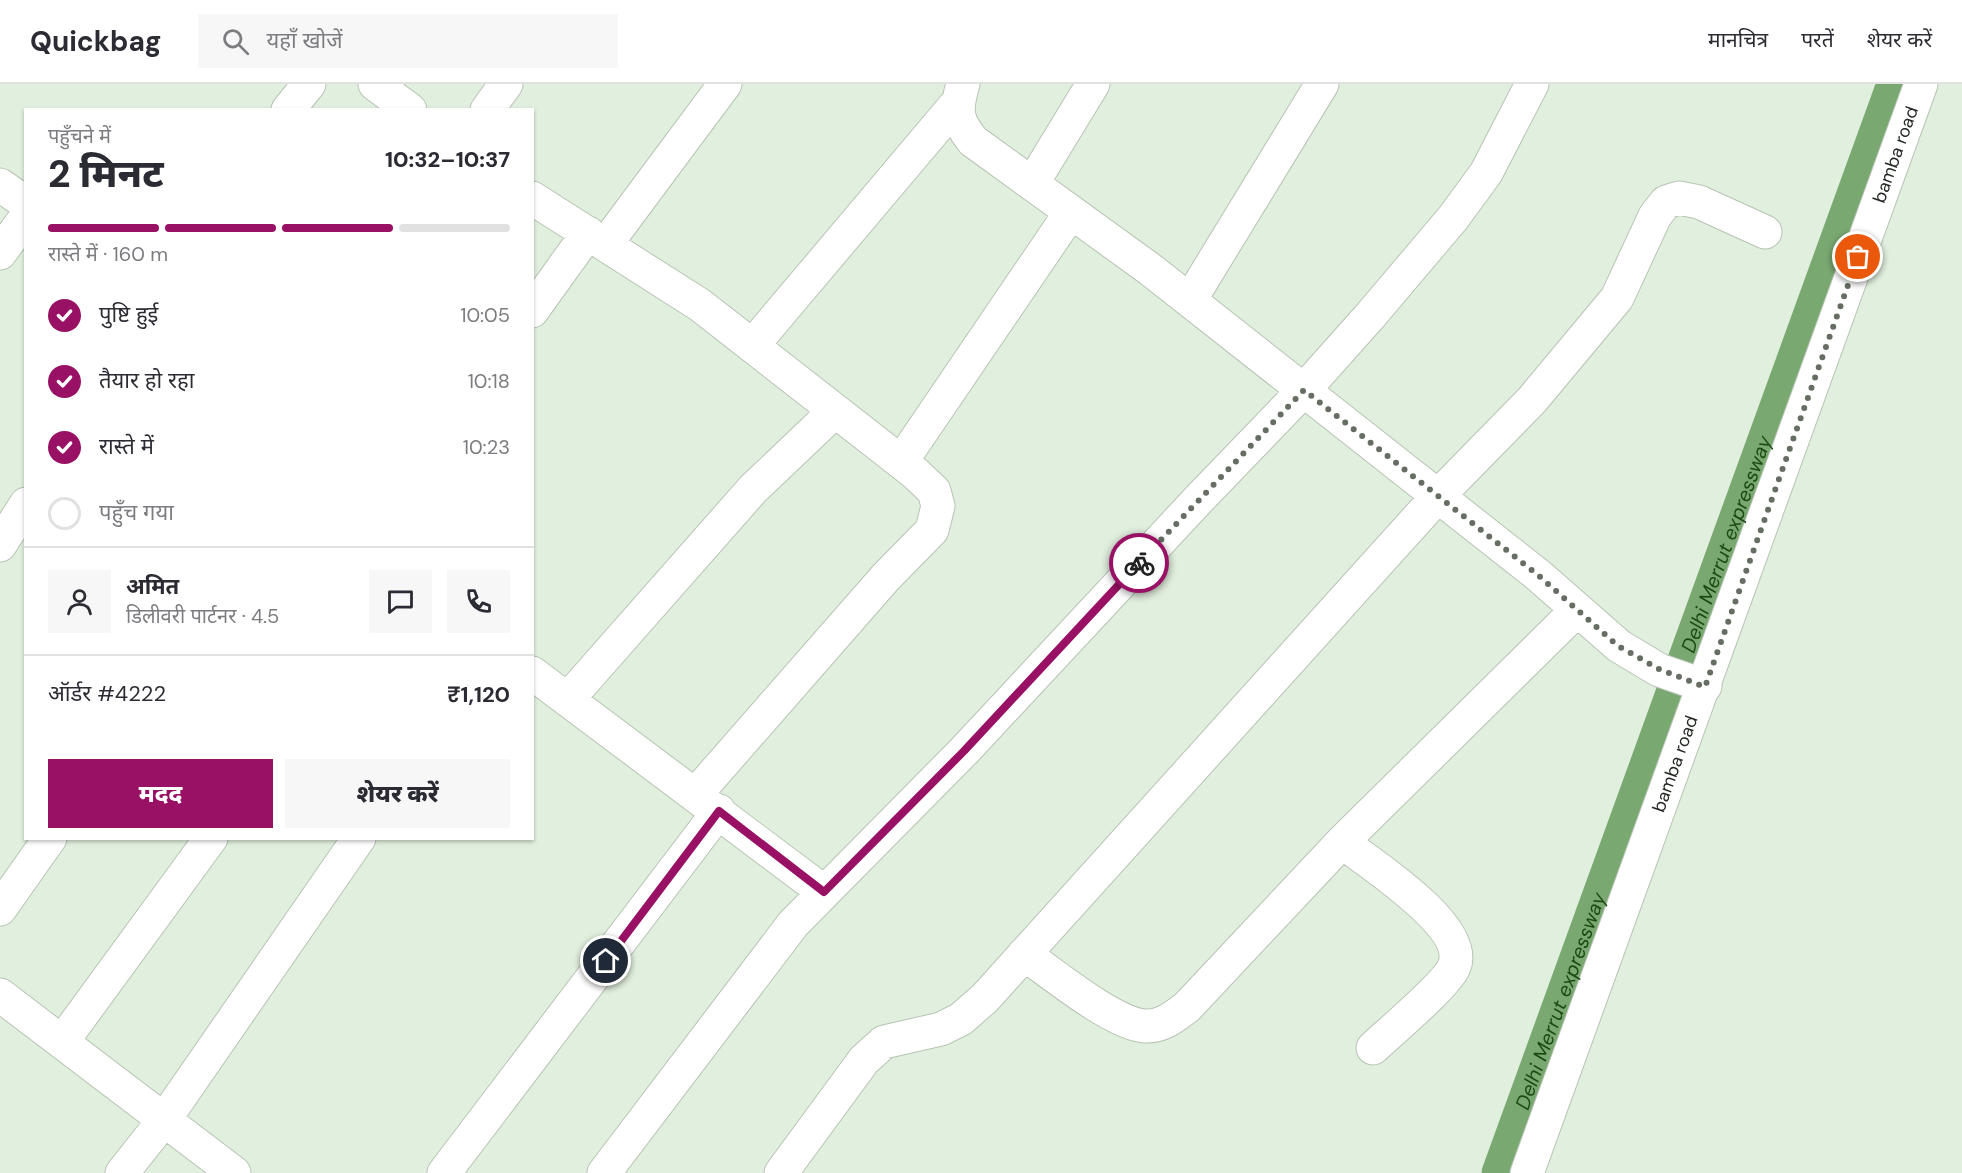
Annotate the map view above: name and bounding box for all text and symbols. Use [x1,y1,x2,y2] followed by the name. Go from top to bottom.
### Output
[198,14,618,68] search box
[30,23,162,60] text: Quickbag
[219,25,252,58] icon: search
[267,26,343,55] text: यहाँ खोजें
[1708,26,1768,54] text: मानचित्र
[1801,26,1834,54] text: परतें
[1867,26,1932,54] text: शेयर करें
[1867,103,1924,206] street label: bamba road
[48,123,111,149] text: पहुँचने में
[385,145,510,174] text: 10:32–10:37
[48,148,164,199] text: 2 मिनट
[1832,231,1883,282] pin
[1841,240,1874,273] icon: bag
[48,241,168,267] text: रास्ते में · 160 m
[48,299,81,332] icon: check
[99,300,158,329] text: पुष्टि हुई
[460,302,510,328] text: 10:05
[48,365,81,398] icon: check
[99,366,194,395] text: तैयार हो रहा
[468,368,510,394] text: 10:18
[48,431,81,464] icon: check
[1675,431,1778,656] water label: Delhi Merrut expressway
[99,432,154,461] text: रास्ते में
[463,434,510,460] text: 10:23
[99,498,174,527] text: पहुँच गया
[1109,533,1169,593] courier
[1123,547,1156,580] icon: bike
[48,570,111,633] button: person
[369,570,432,633] button: chat
[447,570,510,633] button: phone
[126,572,179,601] text: अमित
[126,603,279,629] text: डिलीवरी पार्टनर · 4.5
[48,679,166,708] text: ऑर्डर #4222
[447,680,510,709] text: ₹1,120
[1647,712,1703,816] street label: bamba road
[48,759,273,828] button: मदद
[285,759,510,828] button: शेयर करें
[1509,888,1612,1113] water label: Delhi Merrut expressway
[580,935,631,986] pin
[589,944,622,977] icon: home

